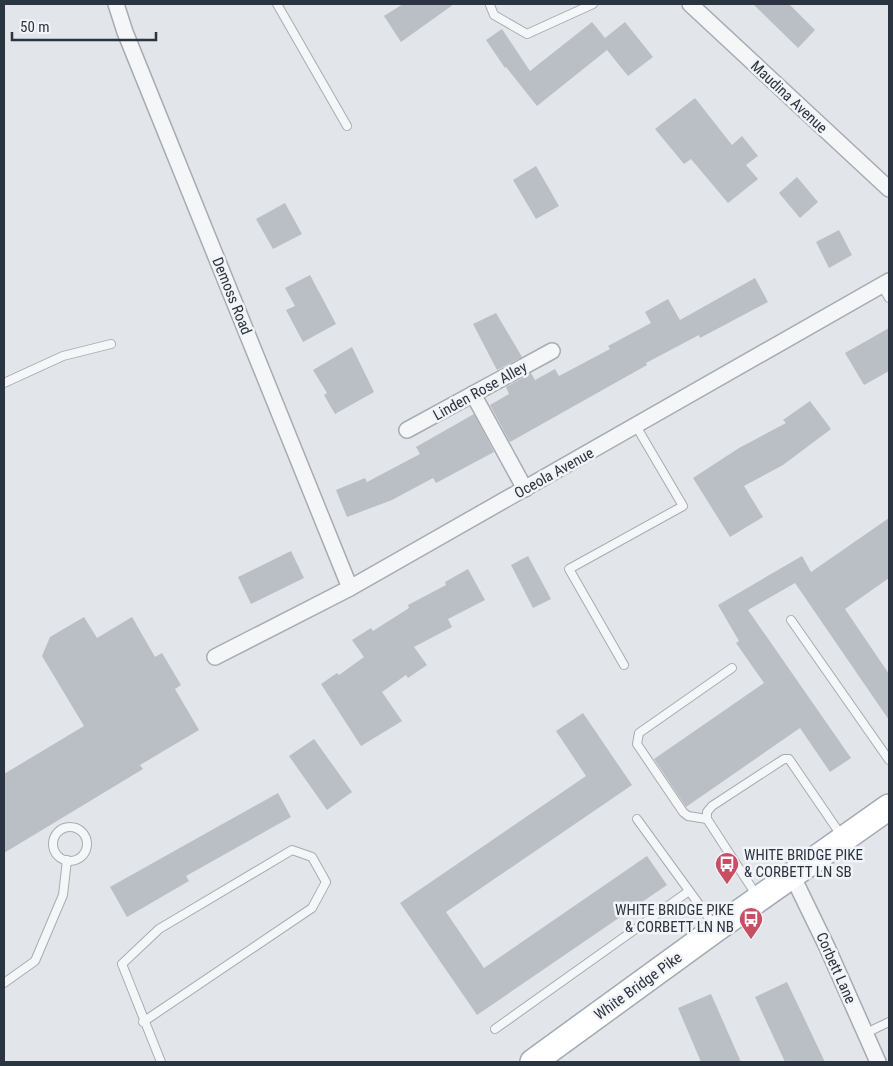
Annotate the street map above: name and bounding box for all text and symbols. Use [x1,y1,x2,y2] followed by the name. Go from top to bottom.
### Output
[12,10,156,42] scale bar
[20,18,50,36] text: 50 m
[747,57,831,137] street label: Maudina Avenue
[208,255,256,337] street label: Demoss Road
[430,358,530,424] street label: Linden Rose Alley
[511,444,597,502] street label: Oceola Avenue
[744,846,863,881] place label: WHITE BRIDGE PIKE & CORBETT LN SB
[714,851,740,885] bus stop icon: WHITE BRIDGE PIKE & CORBETT LN SB
[615,901,734,936] place label: WHITE BRIDGE PIKE & CORBETT LN NB
[738,906,764,940] bus stop icon: WHITE BRIDGE PIKE & CORBETT LN NB
[812,930,860,1006] street label: Corbett Lane
[591,948,685,1024] street label: White Bridge Pike

